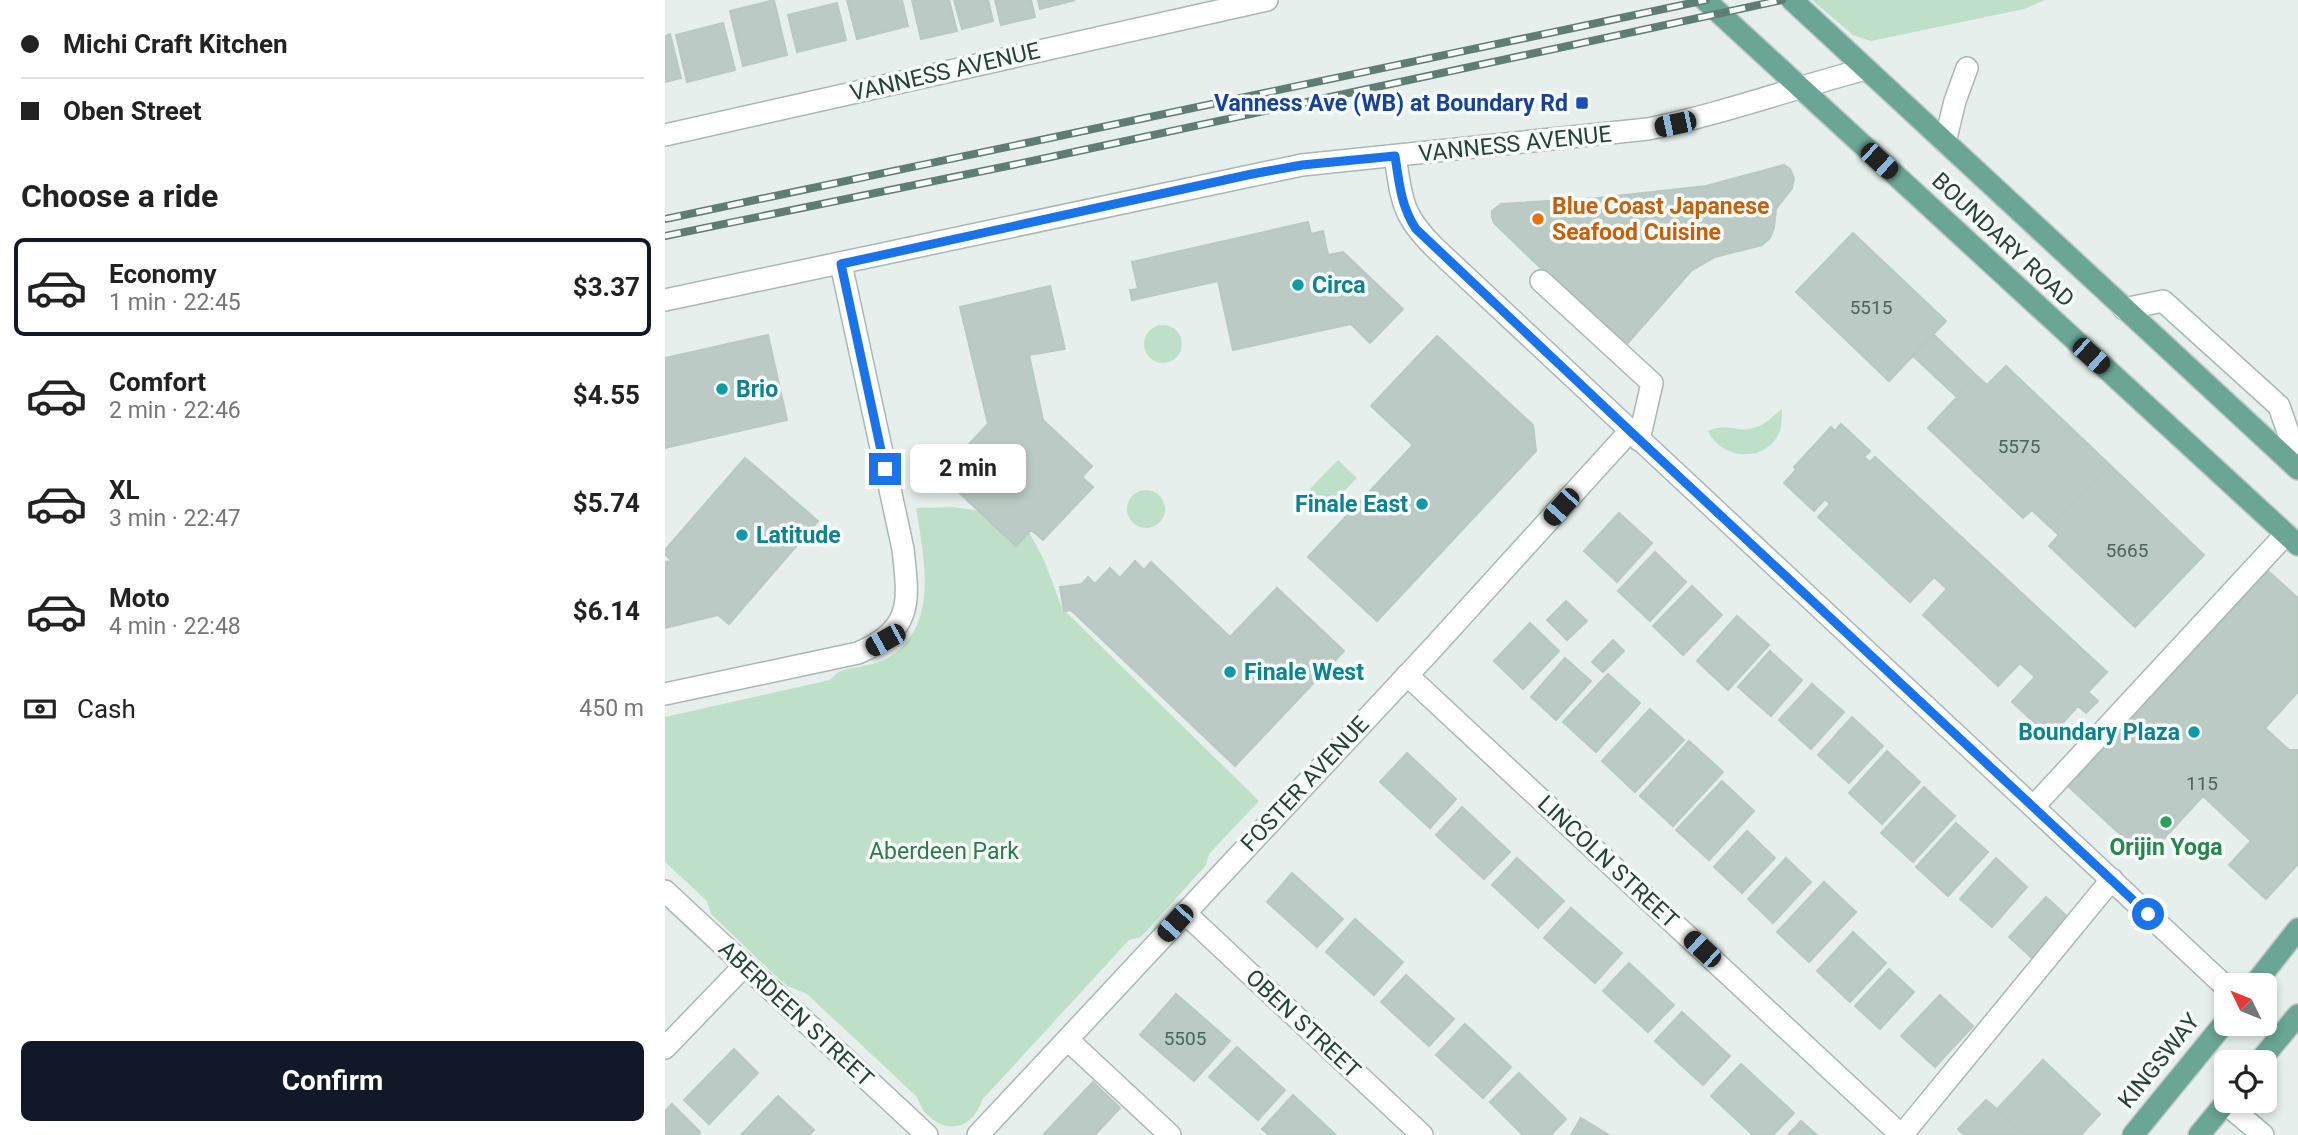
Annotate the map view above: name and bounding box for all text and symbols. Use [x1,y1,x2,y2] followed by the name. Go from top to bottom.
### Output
[63,29,288,59] text: Michi Craft Kitchen
[848,37,1042,107] street label: VANNESS AVENUE
[1214,90,1568,117] place label: Vanness Ave (WB) at Boundary Rd
[1574,95,1590,111] marker: Vanness Ave (WB) at Boundary Rd
[63,96,202,126] text: Oben Street
[1653,109,1698,139] car
[1417,120,1613,168] street label: VANNESS AVENUE
[1857,139,1902,183] car
[1926,167,2080,313] street label: BOUNDARY ROAD
[21,177,218,215] text: Choose a ride
[1552,193,1769,246] place label: Blue Coast Japanese Seafood Cuisine
[1530,211,1546,227] marker: Blue Coast Japanese Seafood Cuisine
[25,256,88,319] icon: car
[109,259,216,289] text: Economy
[573,272,640,302] text: $3.37
[1312,272,1366,299] place label: Circa
[1290,277,1306,293] marker: Circa
[109,289,241,316] text: 1 min · 22:45
[1850,296,1892,319] house number: 5515
[2069,334,2114,378] car
[25,364,88,427] icon: car
[109,367,206,397] text: Comfort
[736,376,778,403] place label: Brio
[573,380,640,410] text: $4.55
[714,381,730,397] marker: Brio
[109,397,241,424] text: 2 min · 22:46
[1998,435,2040,458] house number: 5575
[909,444,1025,494] callout: 2 min
[869,453,901,485] route end
[939,455,997,482] text: 2 min
[25,472,88,535] icon: car
[109,475,140,505] text: XL
[1540,484,1583,530] car
[573,488,640,518] text: $5.74
[1295,491,1408,518] place label: Finale East
[1414,496,1430,512] marker: Finale East
[109,505,241,532] text: 3 min · 22:47
[756,522,841,549] place label: Latitude
[734,527,750,543] marker: Latitude
[2106,539,2148,562] house number: 5665
[25,580,88,643] icon: car
[109,583,170,613] text: Moto
[573,596,640,626] text: $6.14
[109,613,241,640] text: 4 min · 22:48
[862,621,909,659] car
[1244,659,1364,686] place label: Finale West
[1222,664,1238,680] marker: Finale West
[21,690,59,728] icon: cash
[77,694,136,724] text: Cash
[579,695,644,722] text: 450 m
[1235,711,1375,857] street label: FOSTER AVENUE
[2018,719,2180,746] place label: Boundary Plaza
[2186,724,2202,740] marker: Boundary Plaza
[2186,772,2218,795] house number: 115
[1532,790,1684,934] street label: LINCOLN STREET
[2158,814,2174,830] marker: Orijin Yoga
[2110,834,2223,861] place label: Orijin Yoga
[869,838,1019,865] park label: Aberdeen Park
[2132,898,2164,930] route start
[1154,900,1197,946] car
[1680,927,1725,971] car
[713,935,879,1093] street label: ABERDEEN STREET
[1240,964,1366,1084] street label: OBEN STREET
[2214,973,2277,1036] north arrow
[2214,973,2277,1113] map controls
[2113,1008,2206,1114] street label: KINGSWAY
[1164,1027,1206,1050] house number: 5505
[21,1041,644,1121] button: Confirm
[2214,1050,2277,1113] button: locate

